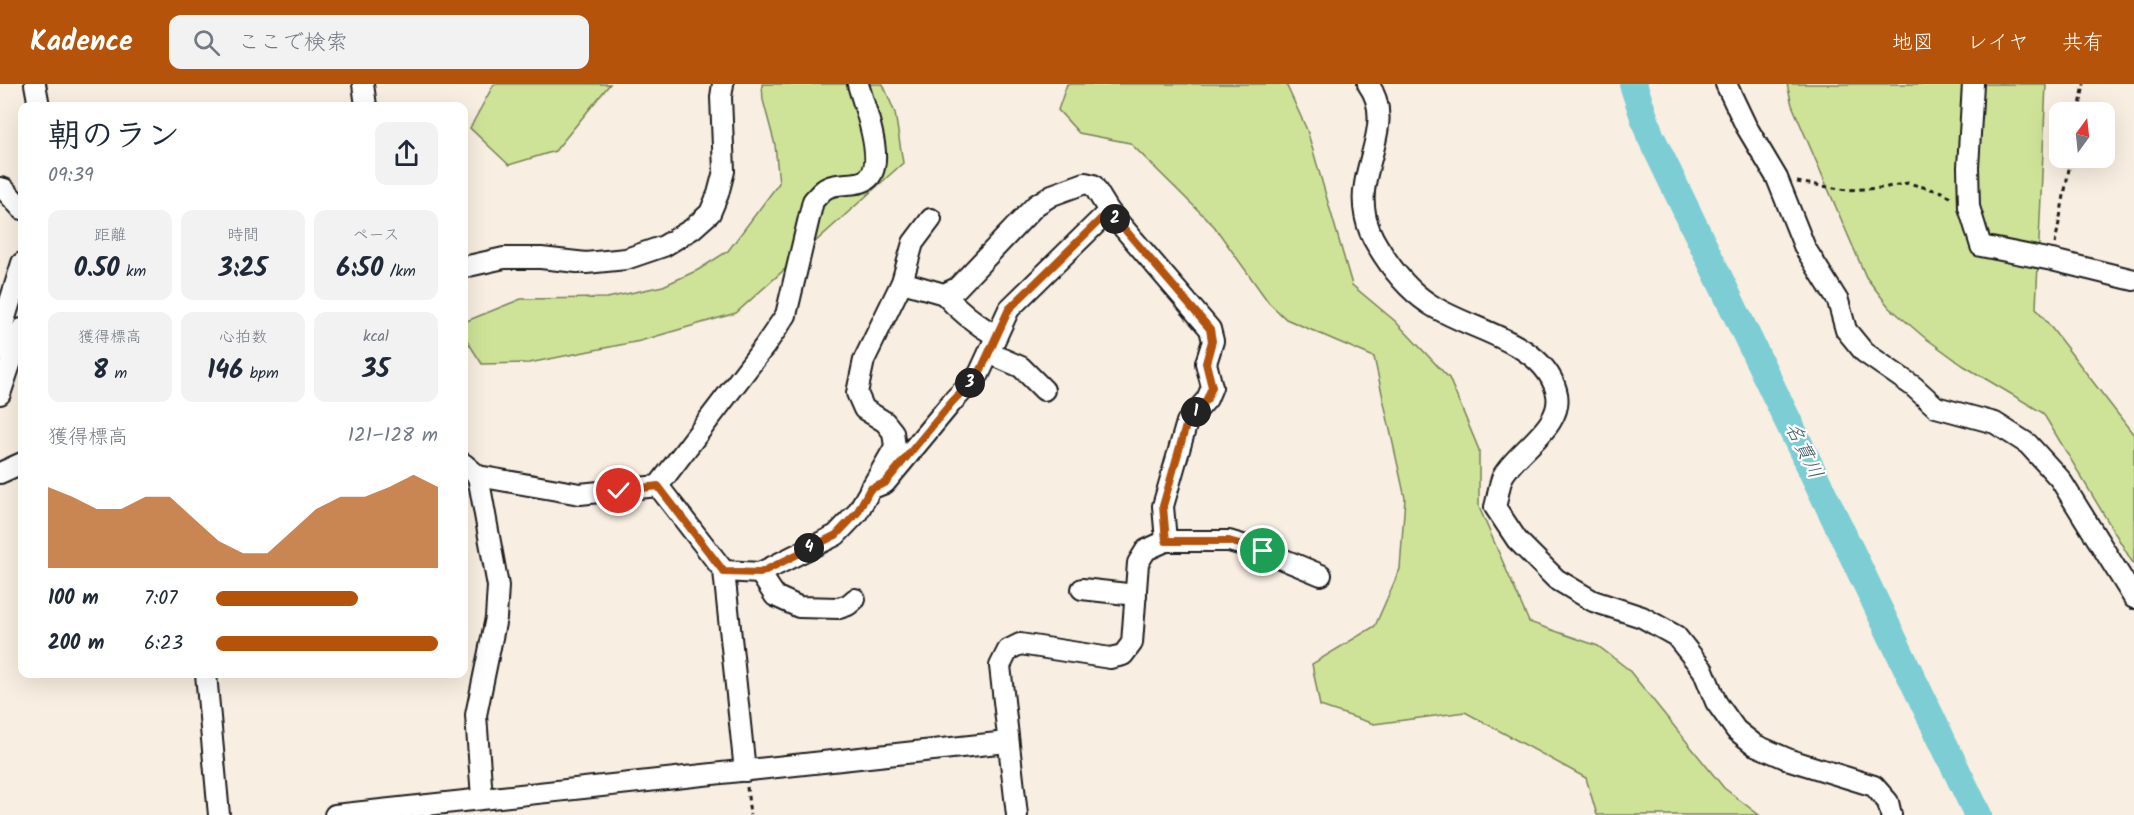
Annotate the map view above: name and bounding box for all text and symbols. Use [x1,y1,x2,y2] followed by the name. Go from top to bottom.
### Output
[169,15,589,69] search box
[30,20,133,65] text: Kadence
[190,26,223,59] icon: search
[238,26,348,61] text: ここで検索
[1892,27,1934,60] text: 地図
[1967,27,2029,60] text: レイヤ
[2062,27,2104,60] text: 共有
[2049,102,2115,168] north arrow
[2049,102,2115,168] map controls
[48,111,180,164] text: 朝のラン
[375,122,438,185] button: share
[48,160,94,192] text: 09:39
[1100,204,1130,234] pin: 2
[1110,206,1120,231] text: 2
[94,223,126,248] text: 距離
[227,223,259,248] text: 時間
[352,223,400,248] text: ペース
[74,248,120,290] text: 0.50
[219,248,267,290] text: 3:25
[336,248,383,290] text: 6:50
[120,259,146,284] text: km
[383,259,416,284] text: /km
[363,324,389,349] text: kcal
[78,325,142,350] text: 獲得標高
[219,325,267,350] text: 心拍数
[362,349,390,391] text: 35
[93,350,108,392] text: 8
[207,350,243,392] text: 146
[108,361,127,386] text: m
[243,361,279,386] text: bpm
[955,368,985,398] pin: 3
[966,370,974,395] text: 3
[1181,397,1211,427] pin: 1
[1194,399,1198,424] text: 1
[1775,417,1831,485] water label: 名貫川
[348,420,438,452] text: 121–128 m
[48,422,128,454] text: 獲得標高
[593,465,644,516] pin
[602,474,635,507] icon: check
[1237,525,1288,576] pin
[794,533,824,563] pin: 4
[1246,534,1279,567] icon: arrive
[805,535,813,560] text: 4
[48,583,99,615] text: 100 m
[144,583,177,615] text: 7:07
[48,628,104,660] text: 200 m
[144,628,183,660] text: 6:23

